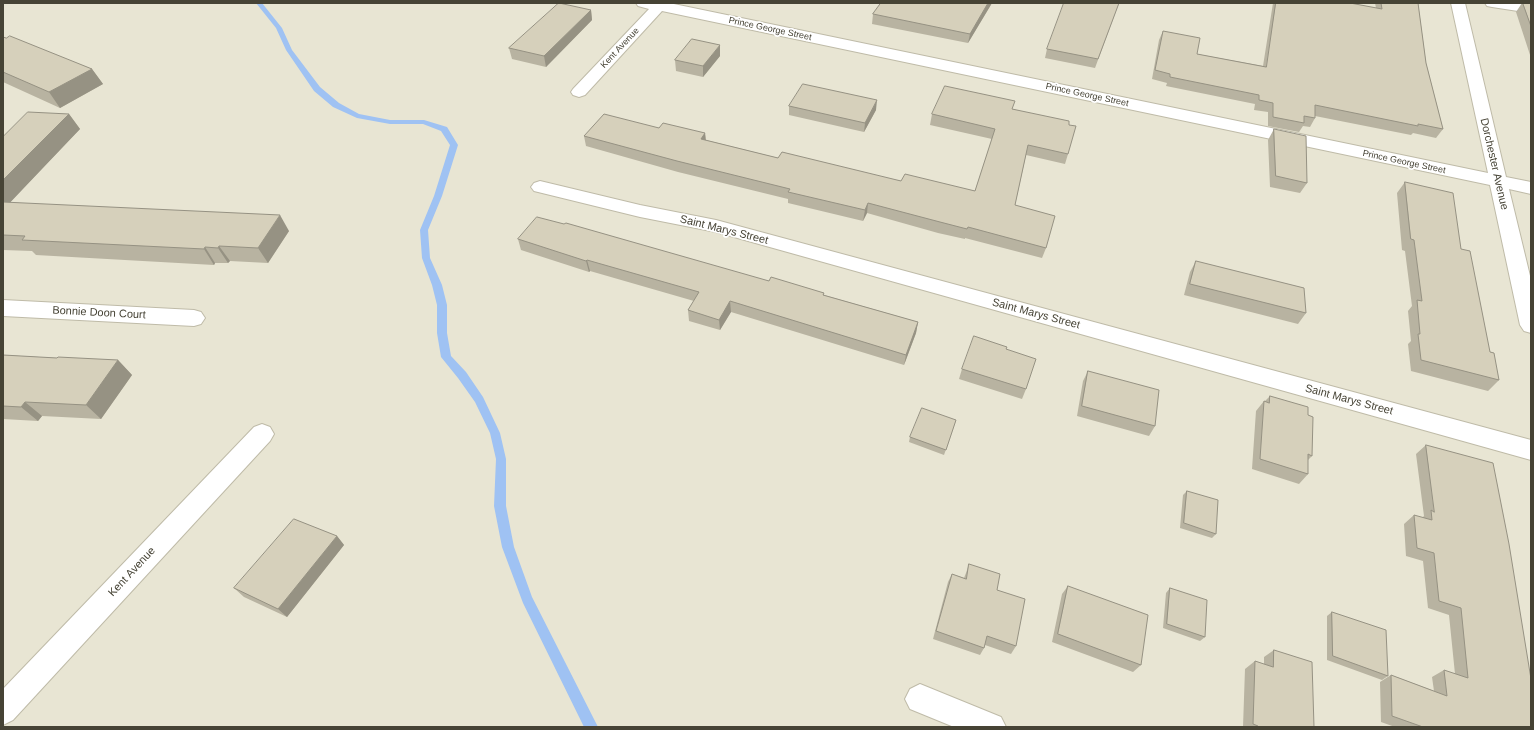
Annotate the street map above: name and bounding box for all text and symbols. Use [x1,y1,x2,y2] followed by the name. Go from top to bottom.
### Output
[728,15,812,43] street label: Prince George Street
[599,26,641,70] street label: Kent Avenue
[1045,81,1129,109] street label: Prince George Street
[1477,117,1511,211] street label: Dorchester Avenue
[1362,148,1446,176] street label: Prince George Street
[679,213,769,247] street label: Saint Marys Street
[991,296,1081,332] street label: Saint Marys Street
[52,304,146,322] street label: Bonnie Doon Court
[1304,382,1394,418] street label: Saint Marys Street
[106,545,158,599] street label: Kent Avenue

